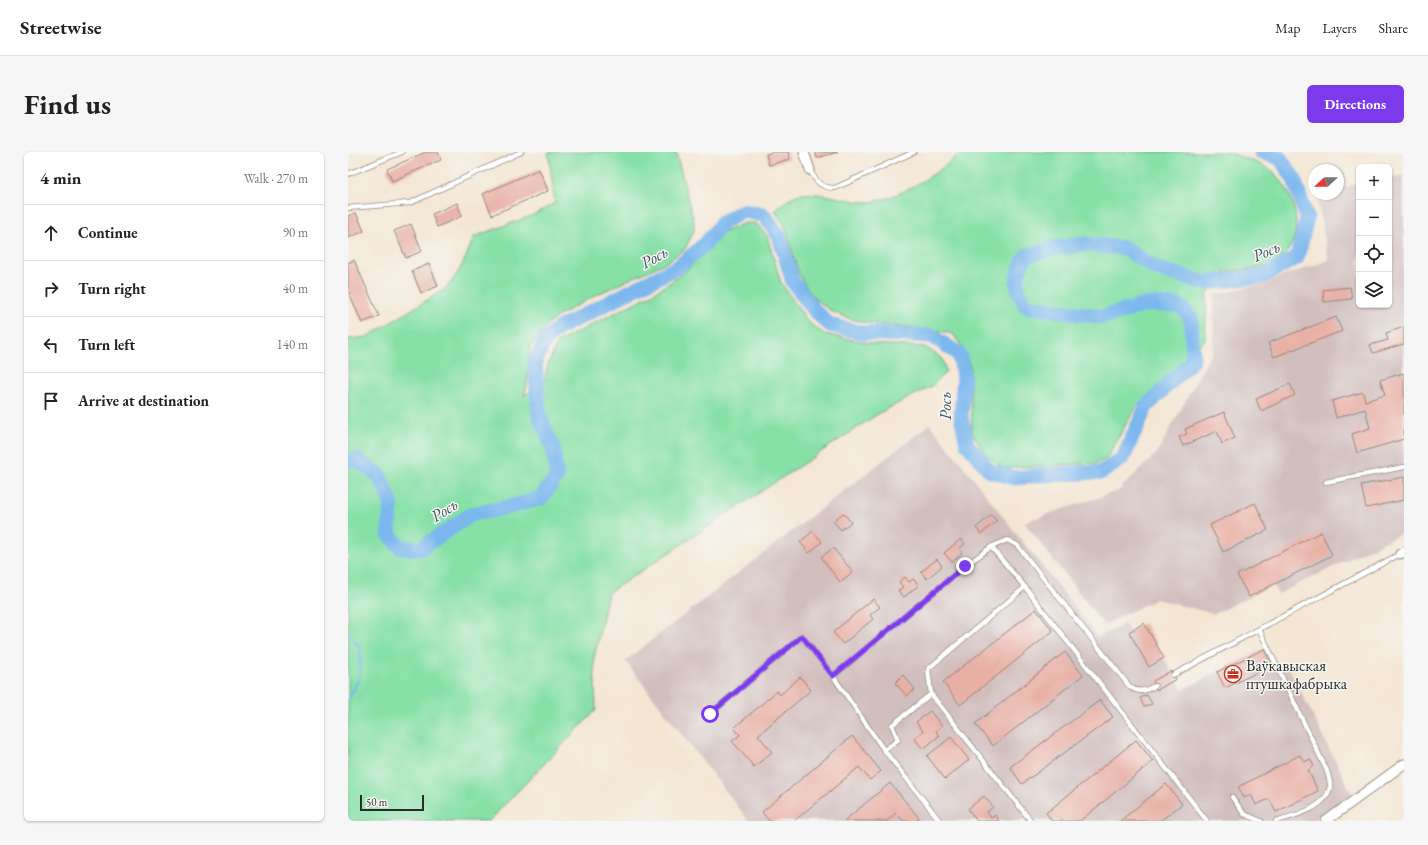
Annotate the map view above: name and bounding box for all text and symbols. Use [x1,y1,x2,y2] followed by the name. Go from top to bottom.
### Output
[20,15,102,40] text: Streetwise
[1275,19,1300,37] text: Map
[1322,19,1357,37] text: Layers
[1379,19,1408,37] text: Share
[1307,85,1404,123] button: Directions
[24,86,111,122] text: Find us
[1308,164,1344,200] north arrow
[1356,164,1392,308] map controls
[1356,164,1392,200] button: +
[40,167,81,189] text: 4 min
[244,170,308,187] text: Walk · 270 m
[1356,200,1392,236] button: −
[40,222,62,244] icon: ahead
[78,223,138,242] text: Continue
[283,224,308,241] text: 90 m
[1249,235,1283,267] water label: Рось
[1356,236,1392,272] button: locate
[636,240,672,274] water label: Рось
[1356,272,1392,308] button: layers
[40,278,62,300] icon: right
[78,279,146,298] text: Turn right
[283,280,308,297] text: 40 m
[40,334,62,356] icon: left
[78,335,135,354] text: Turn left
[277,336,308,353] text: 140 m
[40,390,62,412] icon: arrive
[78,391,209,410] text: Arrive at destination
[934,392,956,420] water label: Рось
[426,493,462,527] water label: Рось
[956,557,974,575] route end
[1246,655,1348,694] place label: Ваўкавыская птушкафабрыка
[1223,664,1243,684] office icon: Ваўкавыская птушкафабрыка
[701,705,719,723] route start
[360,793,424,812] scale bar
[366,795,387,809] text: 50 m

